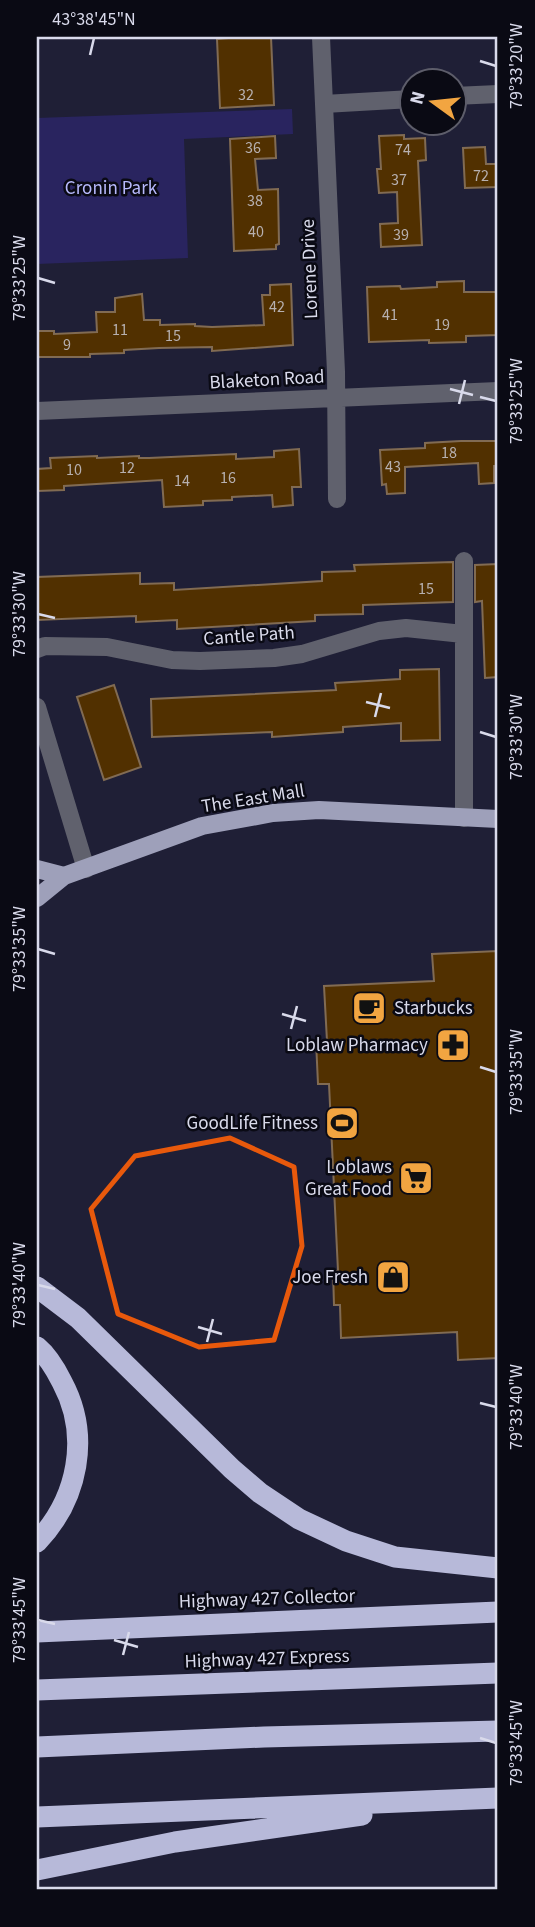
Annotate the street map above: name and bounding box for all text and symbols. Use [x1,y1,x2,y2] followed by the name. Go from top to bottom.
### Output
[52,7,136,32] text: 43°38'45"N
[504,23,529,109] text: 79°33'20"W
[398,66,468,136] north arrow
[238,84,254,106] house number: 32
[403,88,433,108] text: N
[245,137,261,159] house number: 36
[395,139,411,161] house number: 74
[473,165,489,187] house number: 72
[391,169,407,191] house number: 37
[65,175,158,202] park label: Cronin Park
[247,190,263,212] house number: 38
[295,219,325,319] street label: Lorene Drive
[248,221,264,243] house number: 40
[393,224,409,246] house number: 39
[7,235,32,321] text: 79°33'25"W
[269,296,285,318] house number: 42
[382,304,398,326] house number: 41
[434,314,450,336] house number: 19
[112,319,128,341] house number: 11
[165,325,181,347] house number: 15
[63,334,71,356] house number: 9
[504,358,529,444] text: 79°33'25"W
[209,364,325,396] street label: Blaketon Road
[441,442,457,464] house number: 18
[385,456,401,478] house number: 43
[119,457,135,479] house number: 12
[66,459,82,481] house number: 10
[220,467,236,489] house number: 16
[174,470,190,492] house number: 14
[7,571,32,657] text: 79°33'30"W
[418,578,434,600] house number: 15
[203,619,295,653] street label: Cantle Path
[504,694,529,780] text: 79°33'30"W
[199,777,307,820] street label: The East Mall
[7,906,32,992] text: 79°33'35"W
[350,989,388,1027] cafe icon: Starbucks
[394,995,473,1022] place label: Starbucks
[434,1026,472,1064] pharmacy icon: Loblaw Pharmacy
[504,1029,529,1115] text: 79°33'35"W
[286,1032,428,1059] place label: Loblaw Pharmacy
[323,1104,361,1142] sports icon: GoodLife Fitness
[186,1110,318,1137] place label: GoodLife Fitness
[305,1154,392,1203] place label: Loblaws Great Food
[397,1159,435,1197] supermarket icon: Loblaws Great Food
[7,1242,32,1328] text: 79°33'40"W
[374,1258,412,1296] shop icon: Joe Fresh
[292,1264,368,1291] place label: Joe Fresh
[504,1364,529,1450] text: 79°33'40"W
[7,1577,32,1663] text: 79°33'45"W
[178,1582,356,1616] street label: Highway 427 Collector
[184,1643,350,1675] street label: Highway 427 Express
[504,1700,529,1786] text: 79°33'45"W

